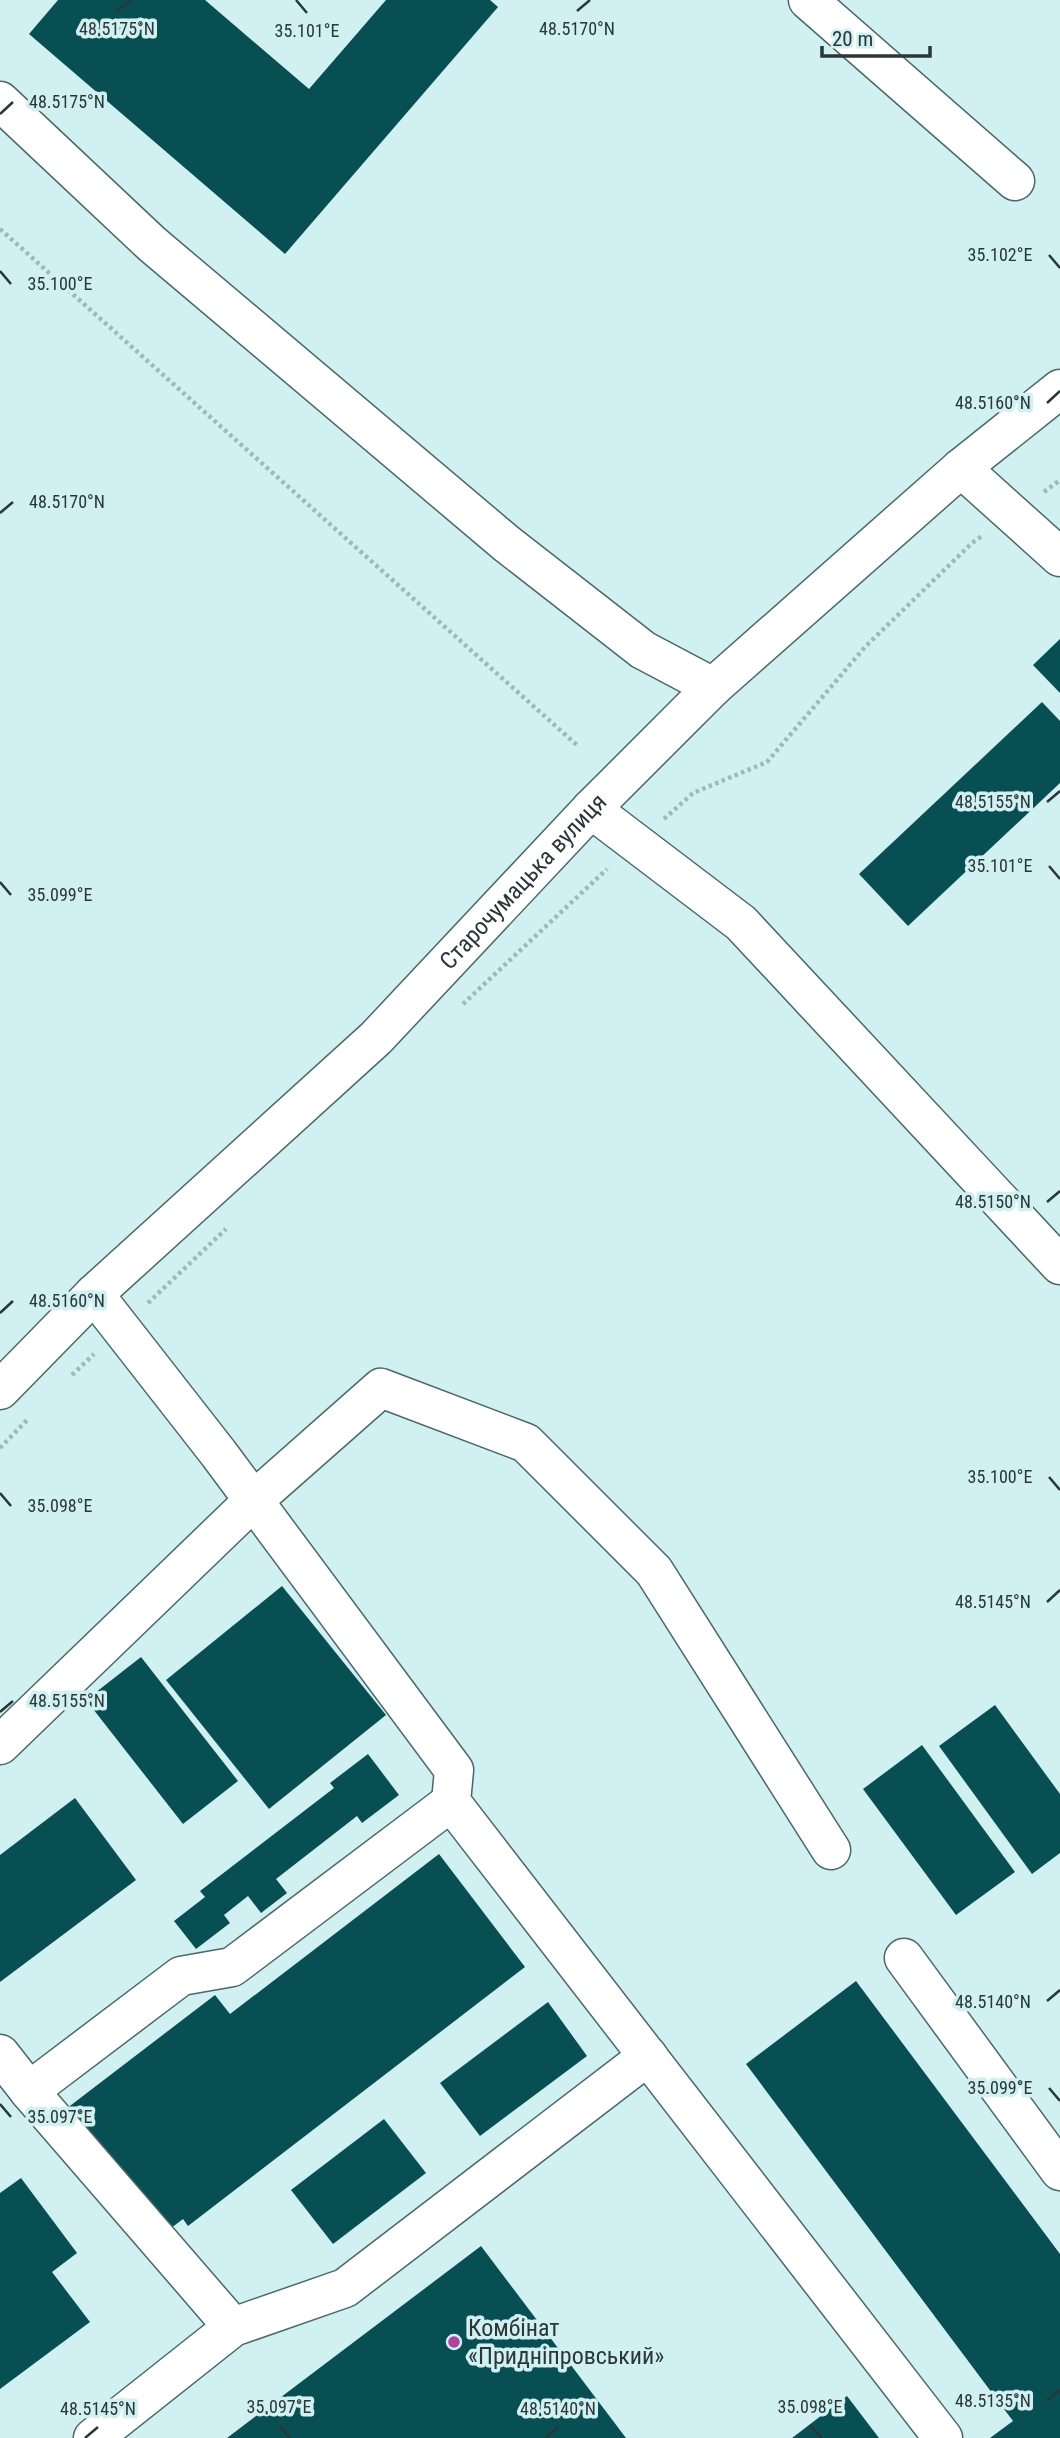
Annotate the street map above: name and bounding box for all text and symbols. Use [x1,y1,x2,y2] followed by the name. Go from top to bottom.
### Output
[822,14,930,58] scale bar
[79,18,155,39] text: 48.5175°N
[539,18,615,39] text: 48.5170°N
[275,20,339,41] text: 35.101°E
[832,27,873,51] text: 20 m
[29,91,105,112] text: 48.5175°N
[968,244,1032,265] text: 35.102°E
[28,273,92,294] text: 35.100°E
[955,392,1031,413] text: 48.5160°N
[29,491,105,512] text: 48.5170°N
[434,788,612,975] street label: Старочумацька вулиця
[955,791,1031,812] text: 48.5155°N
[968,855,1032,876] text: 35.101°E
[28,884,92,905] text: 35.099°E
[955,1191,1031,1212] text: 48.5150°N
[29,1290,105,1311] text: 48.5160°N
[968,1466,1032,1487] text: 35.100°E
[28,1495,92,1516] text: 35.098°E
[955,1591,1031,1612] text: 48.5145°N
[29,1690,105,1711] text: 48.5155°N
[955,1991,1031,2012] text: 48.5140°N
[968,2077,1032,2098] text: 35.099°E
[28,2106,92,2127] text: 35.097°E
[468,2314,664,2370] place label: Комбінат «Придніпровський»
[446,2334,462,2350] marker: Комбінат «Придніпровський»
[955,2390,1031,2411] text: 48.5135°N
[247,2396,311,2417] text: 35.097°E
[778,2396,842,2417] text: 35.098°E
[60,2398,136,2419] text: 48.5145°N
[520,2398,596,2419] text: 48.5140°N

